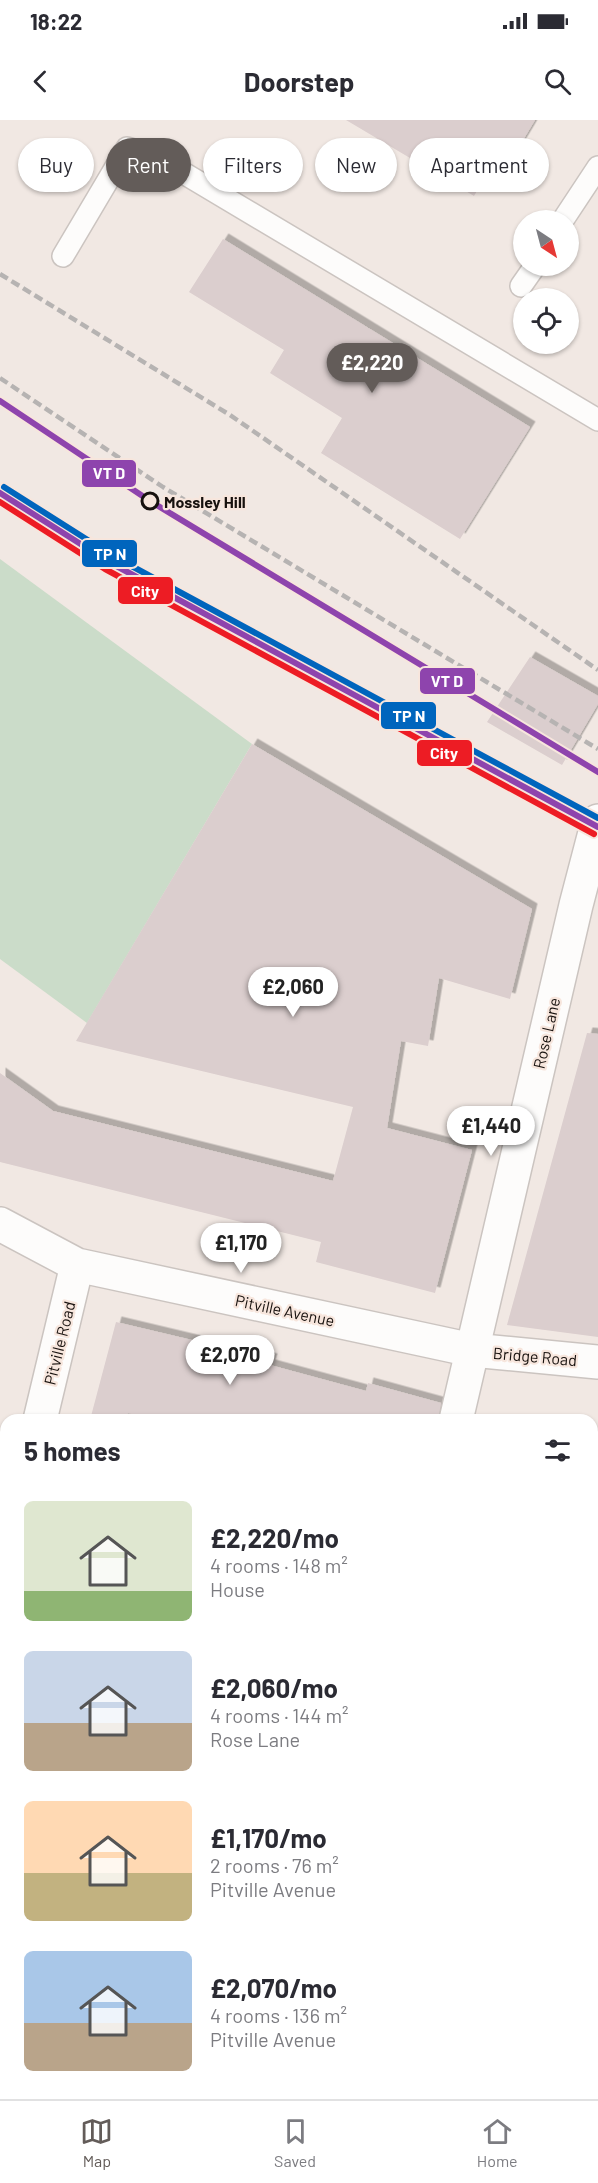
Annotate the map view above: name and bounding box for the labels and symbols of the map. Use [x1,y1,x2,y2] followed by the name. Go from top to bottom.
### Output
[513,210,579,276] north arrow
[323,343,421,394] pin: £2,220
[81,459,137,488] line badge: VT D
[93,463,125,482] text: VT D
[141,492,159,510] marker: Mossley Hill
[164,492,246,511] place label: Mossley Hill
[81,539,138,568] line badge: TP N
[94,544,126,563] text: TP N
[117,576,174,605] line badge: City
[131,581,159,600] text: City
[419,667,476,695] line badge: VT D
[431,671,463,690] text: VT D
[380,701,437,730] line badge: TP N
[393,706,425,725] text: TP N
[416,739,473,767] line badge: City
[430,743,458,762] text: City
[244,967,342,1018] pin: £2,060
[529,996,563,1070] street label: Rose Lane
[442,1106,540,1157] pin: £1,440
[192,1223,290,1274] pin: £1,170
[234,1290,336,1330] street label: Pitville Avenue
[39,1299,79,1387] street label: Pitville Road
[181,1335,279,1386] pin: £2,070
[492,1343,578,1369] street label: Bridge Road

